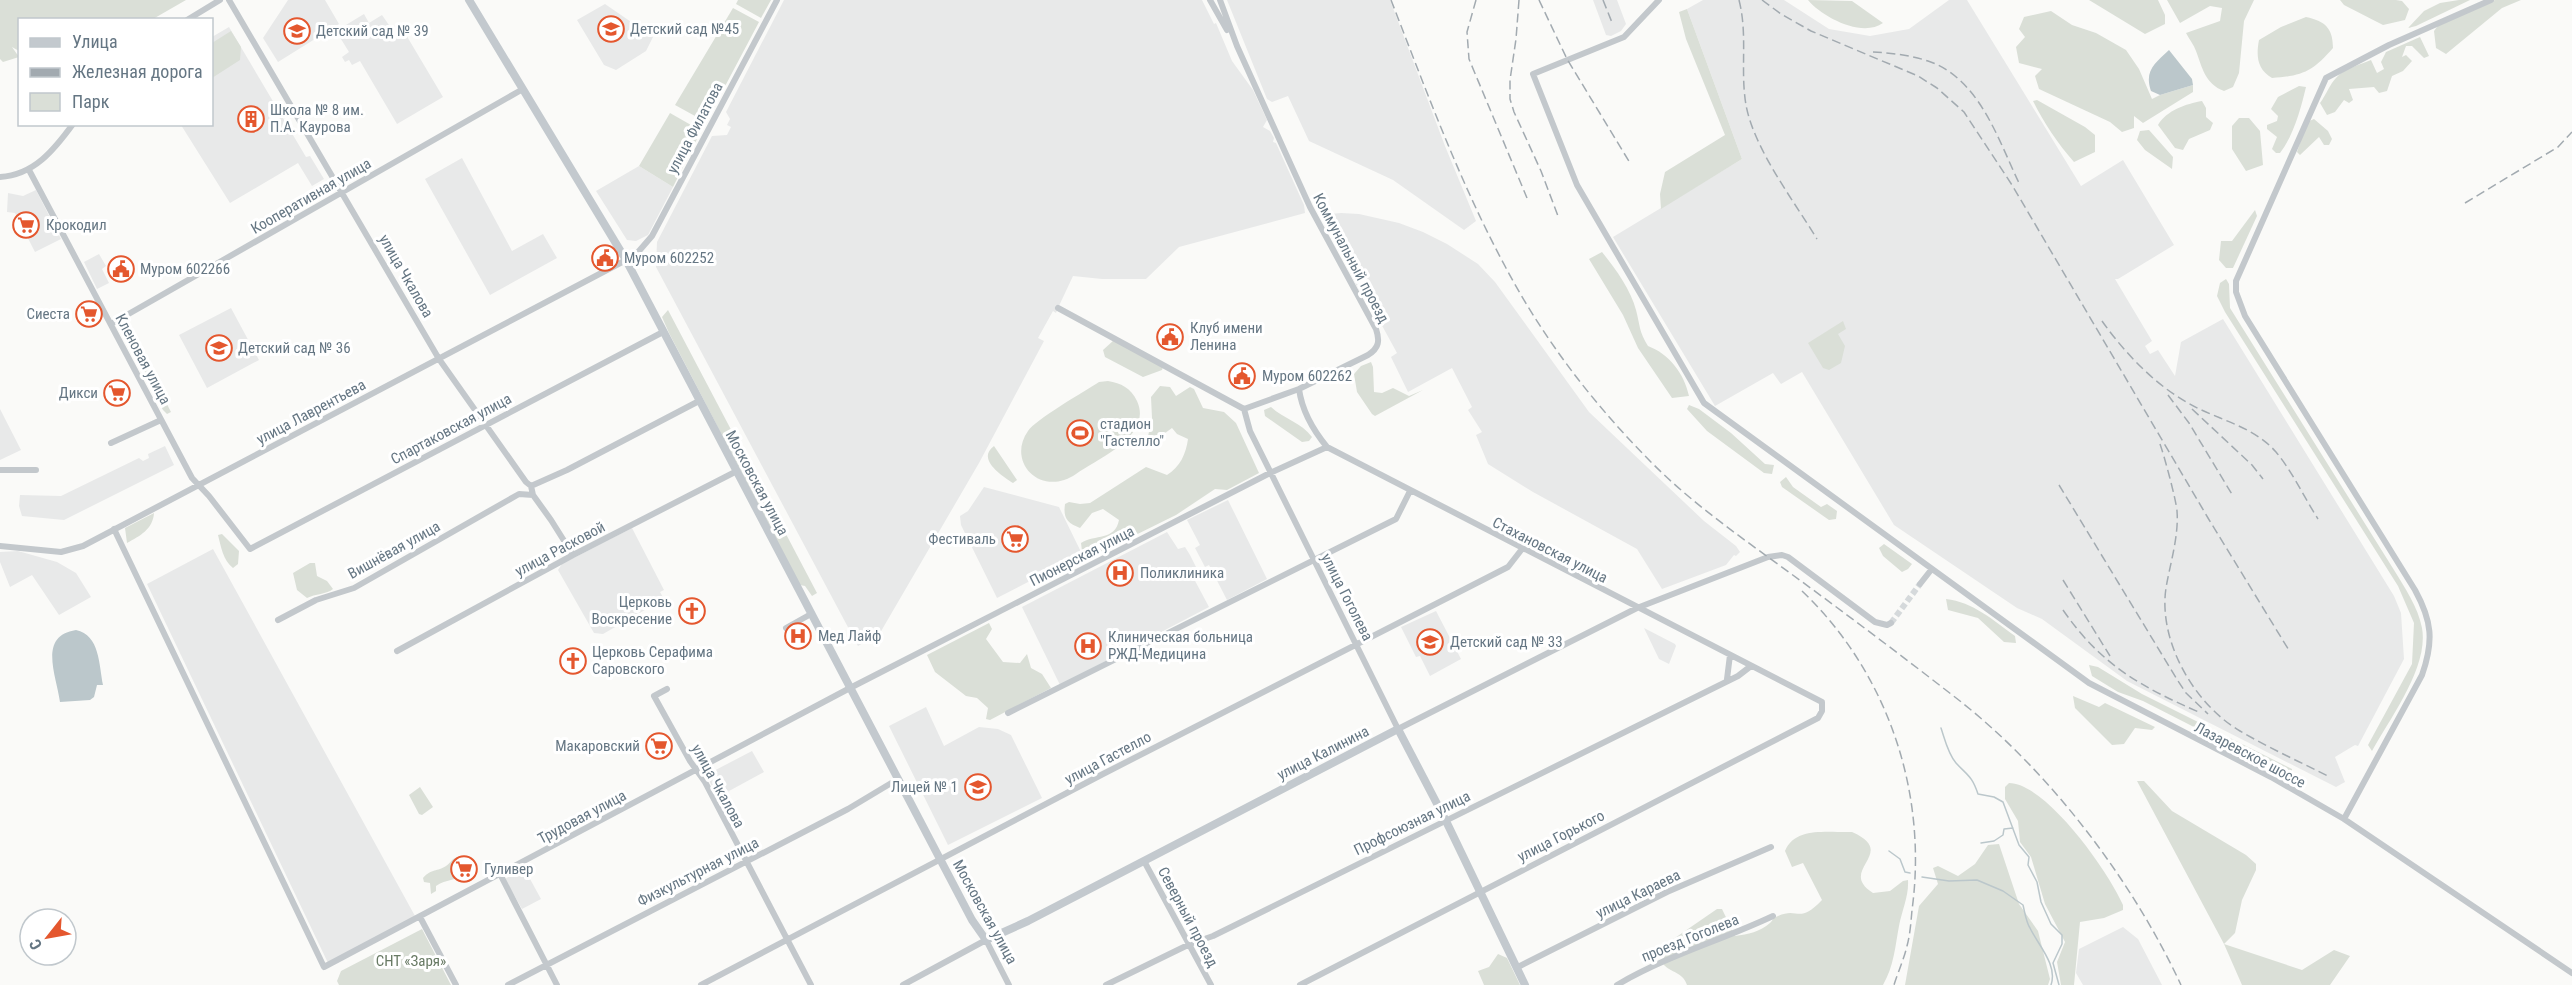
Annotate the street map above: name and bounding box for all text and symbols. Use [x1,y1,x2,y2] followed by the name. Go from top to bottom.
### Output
[596,14,626,44] school or university icon: Детский сад №45
[282,16,312,46] school or university icon: Детский сад № 39
[18,18,213,126] legend
[630,20,739,38] place label: Детский сад №45
[316,22,429,40] place label: Детский сад № 39
[72,31,118,52] text: Улица
[72,61,203,82] text: Железная дорога
[663,79,727,177] street label: улица Филатова
[72,91,110,112] text: Парк
[270,101,364,136] place label: Школа № 8 им. П.А. Каурова
[236,104,266,134] building icon: Школа № 8 им. П.А. Каурова
[248,154,374,238] street label: Кооперативная улица
[1309,190,1393,326] street label: Коммунальный проезд
[11,210,41,240] supermarket icon: Крокодил
[46,216,107,234] place label: Крокодил
[375,231,437,321] street label: улица Чкалова
[590,243,620,273] public building icon: Муром 602252
[624,249,714,267] place label: Муром 602252
[106,254,136,284] public building icon: Муром 602266
[140,260,230,278] place label: Муром 602266
[74,299,104,329] supermarket icon: Сиеста
[26,305,70,323] place label: Сиеста
[112,311,174,407] street label: Кленовая улица
[1190,319,1263,354] place label: Клуб имени Ленина
[1155,322,1185,352] public building icon: Клуб имени Ленина
[204,333,234,363] school or university icon: Детский сад № 36
[238,339,351,357] place label: Детский сад № 36
[1227,361,1257,391] public building icon: Муром 602262
[1262,367,1352,385] place label: Муром 602262
[253,376,369,448] street label: улица Лаврентьева
[102,378,132,408] supermarket icon: Дикси
[59,384,98,402] place label: Дикси
[388,390,514,468] street label: Спартаковская улица
[1100,415,1164,450] place label: стадион "Гастелло"
[1065,418,1095,448] sports icon: стадион "Гастелло"
[722,427,792,539] street label: Московская улица
[1489,513,1611,587] street label: Стахановская улица
[345,517,443,583] street label: Вишнёвая улица
[512,518,608,580] street label: улица Расковой
[1027,522,1137,590] street label: Пионерская улица
[1000,524,1030,554] supermarket icon: Фестиваль
[928,530,996,548] place label: Фестиваль
[1317,550,1377,644] street label: улица Гоголева
[1105,558,1135,588] hospital icon: Поликлиника
[1140,564,1224,582] place label: Поликлиника
[591,593,672,628] place label: Церковь Воскресение
[677,596,707,626] church icon: Церковь Воскресение
[783,621,813,651] hospital icon: Мед Лайф
[818,627,881,645] place label: Мед Лайф
[1415,627,1445,657] school or university icon: Детский сад № 33
[1108,628,1253,663] place label: Клиническая больница РЖД-Медицина
[1073,631,1103,661] hospital icon: Клиническая больница РЖД-Медицина
[1450,633,1563,651] place label: Детский сад № 33
[592,643,713,678] place label: Церковь Серафима Саровского
[558,646,588,676] church icon: Церковь Серафима Саровского
[2191,718,2309,792] street label: Лазаревское шоссе
[1274,722,1372,784] street label: улица Калинина
[1062,728,1154,788] street label: улица Гастелло
[644,731,674,761] supermarket icon: Макаровский
[555,737,640,755] place label: Макаровский
[688,741,748,831] street label: улица Чкалова
[963,772,993,802] school or university icon: Лицей № 1
[891,778,958,796] place label: Лицей № 1
[535,786,629,848] street label: Трудовая улица
[1351,787,1473,859] street label: Профсоюзная улица
[1514,806,1608,866] street label: улица Горького
[634,834,762,910] street label: Физкультурная улица
[449,854,479,884] supermarket icon: Гуливер
[949,857,1021,967] street label: Московская улица
[484,860,534,878] place label: Гуливер
[1154,864,1222,970] street label: Северный проезд
[1593,866,1683,922] street label: улица Караева
[18,907,78,967] north arrow
[1639,910,1741,966] street label: проезд Гоголева
[25,936,46,953] text: С
[376,952,446,970] park label: СНТ «Заря»

